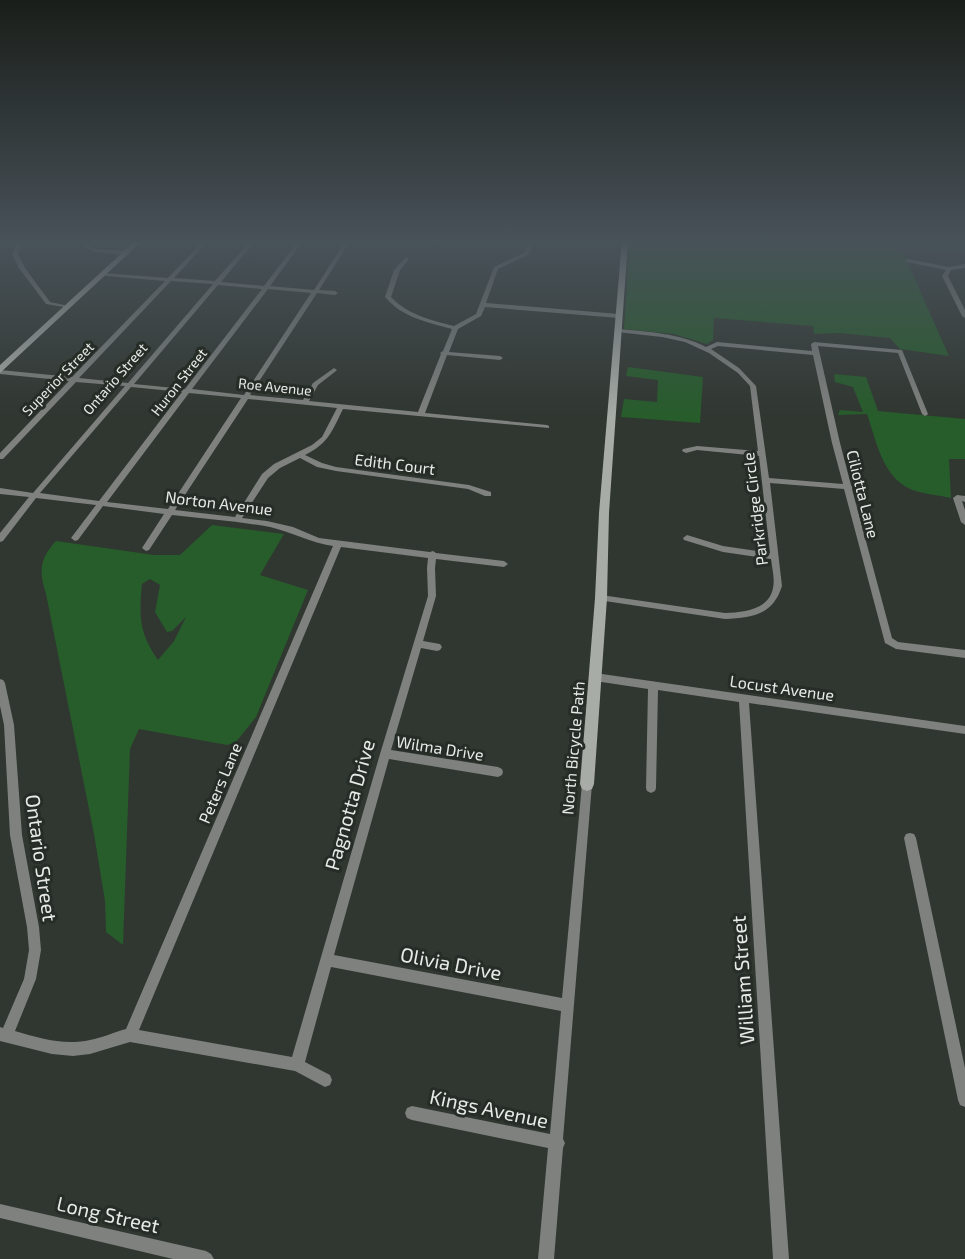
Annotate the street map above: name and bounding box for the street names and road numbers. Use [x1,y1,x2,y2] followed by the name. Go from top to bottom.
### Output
[18,338,97,419] street label: Superior Street
[79,339,150,418] street label: Ontario Street
[147,345,210,419] street label: Huron Street
[237,374,313,399] street label: Roe Avenue
[843,448,884,540] street label: Ciliotta Lane
[354,449,436,478] street label: Edith Court
[738,451,771,567] street label: Parkridge Circle
[164,486,274,519] street label: Norton Avenue
[729,671,836,704] street label: Locust Avenue
[557,680,588,816] street label: North Bicycle Path
[395,731,485,764] street label: Wilma Drive
[319,737,379,873] street label: Pagnotta Drive
[194,740,245,826] street label: Peters Lane
[21,793,63,923] street label: Ontario Street
[725,914,758,1045] street label: William Street
[398,941,504,985] street label: Olivia Drive
[428,1084,551,1132] street label: Kings Avenue
[55,1191,162,1238] street label: Long Street

